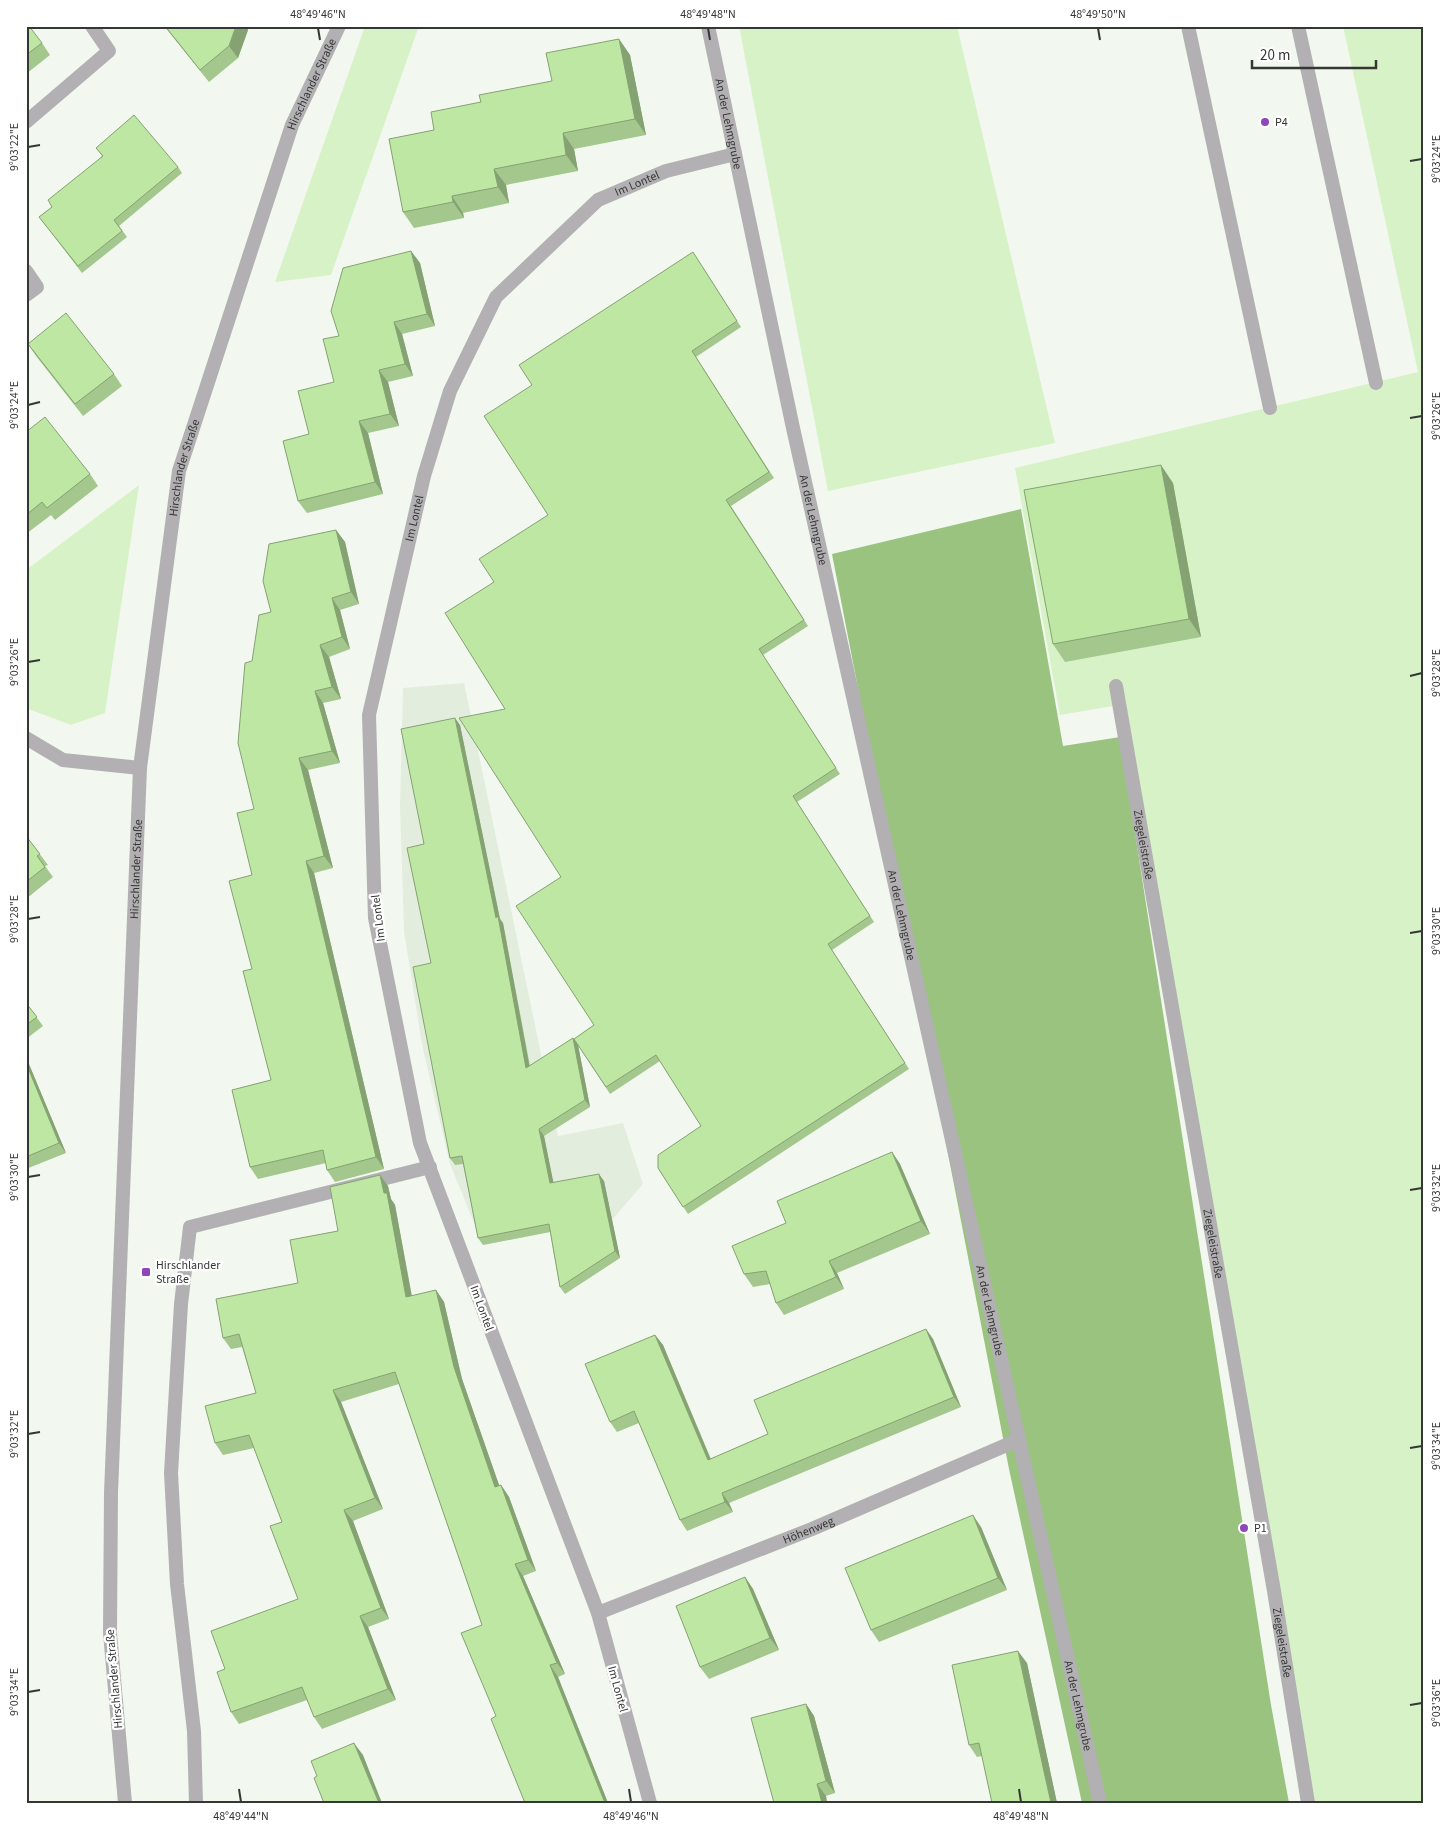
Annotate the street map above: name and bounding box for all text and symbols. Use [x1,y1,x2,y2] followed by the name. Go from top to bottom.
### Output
[290,6,346,23] text: 48°49'46"N
[680,6,736,23] text: 48°49'48"N
[1070,6,1126,23] text: 48°49'50"N
[283,36,341,132] street label: Hirschlander Straße
[1252,38,1376,70] scale bar
[1260,45,1290,66] text: 20 m
[710,77,746,171] street label: An der Lehmgrube
[1275,114,1288,131] place label: P4
[1259,116,1271,128] marker: P4
[6,123,23,171] text: 9°03'22"E
[1428,135,1445,183] text: 9°03'24"E
[612,167,662,201] street label: Im Lontel
[6,381,23,429] text: 9°03'24"E
[1428,392,1445,440] text: 9°03'26"E
[165,417,204,518] street label: Hirschlander Straße
[795,473,831,567] street label: An der Lehmgrube
[401,493,428,543] street label: Im Lontel
[6,638,23,686] text: 9°03'26"E
[1428,649,1445,697] text: 9°03'28"E
[1129,808,1158,881] street label: Ziegeleistraße
[126,819,147,919] street label: Hirschlander Straße
[883,868,920,962] street label: An der Lehmgrube
[367,893,390,942] street label: Im Lontel
[6,895,23,943] text: 9°03'28"E
[1428,907,1445,955] text: 9°03'30"E
[6,1153,23,1201] text: 9°03'30"E
[1428,1164,1445,1212] text: 9°03'32"E
[1198,1207,1227,1280] street label: Ziegeleistraße
[156,1257,221,1288] place label: Hirschlander Straße
[971,1264,1008,1357] street label: An der Lehmgrube
[140,1266,152,1278] marker: Hirschlander Straße
[465,1283,498,1333] street label: Im Lontel
[6,1410,23,1458] text: 9°03'32"E
[1428,1422,1445,1470] text: 9°03'34"E
[780,1513,837,1549] street label: Höhenweg
[1254,1520,1267,1537] place label: P1
[1238,1522,1250,1534] marker: P1
[1268,1606,1296,1679] street label: Ziegeleistraße
[102,1628,127,1729] street label: Hirschlander Straße
[1059,1659,1096,1753] street label: An der Lehmgrube
[603,1664,632,1714] street label: Im Lontel
[6,1668,23,1716] text: 9°03'34"E
[1428,1679,1445,1727] text: 9°03'36"E
[213,1808,269,1825] text: 48°49'44"N
[603,1808,659,1825] text: 48°49'46"N
[993,1808,1049,1825] text: 48°49'48"N

